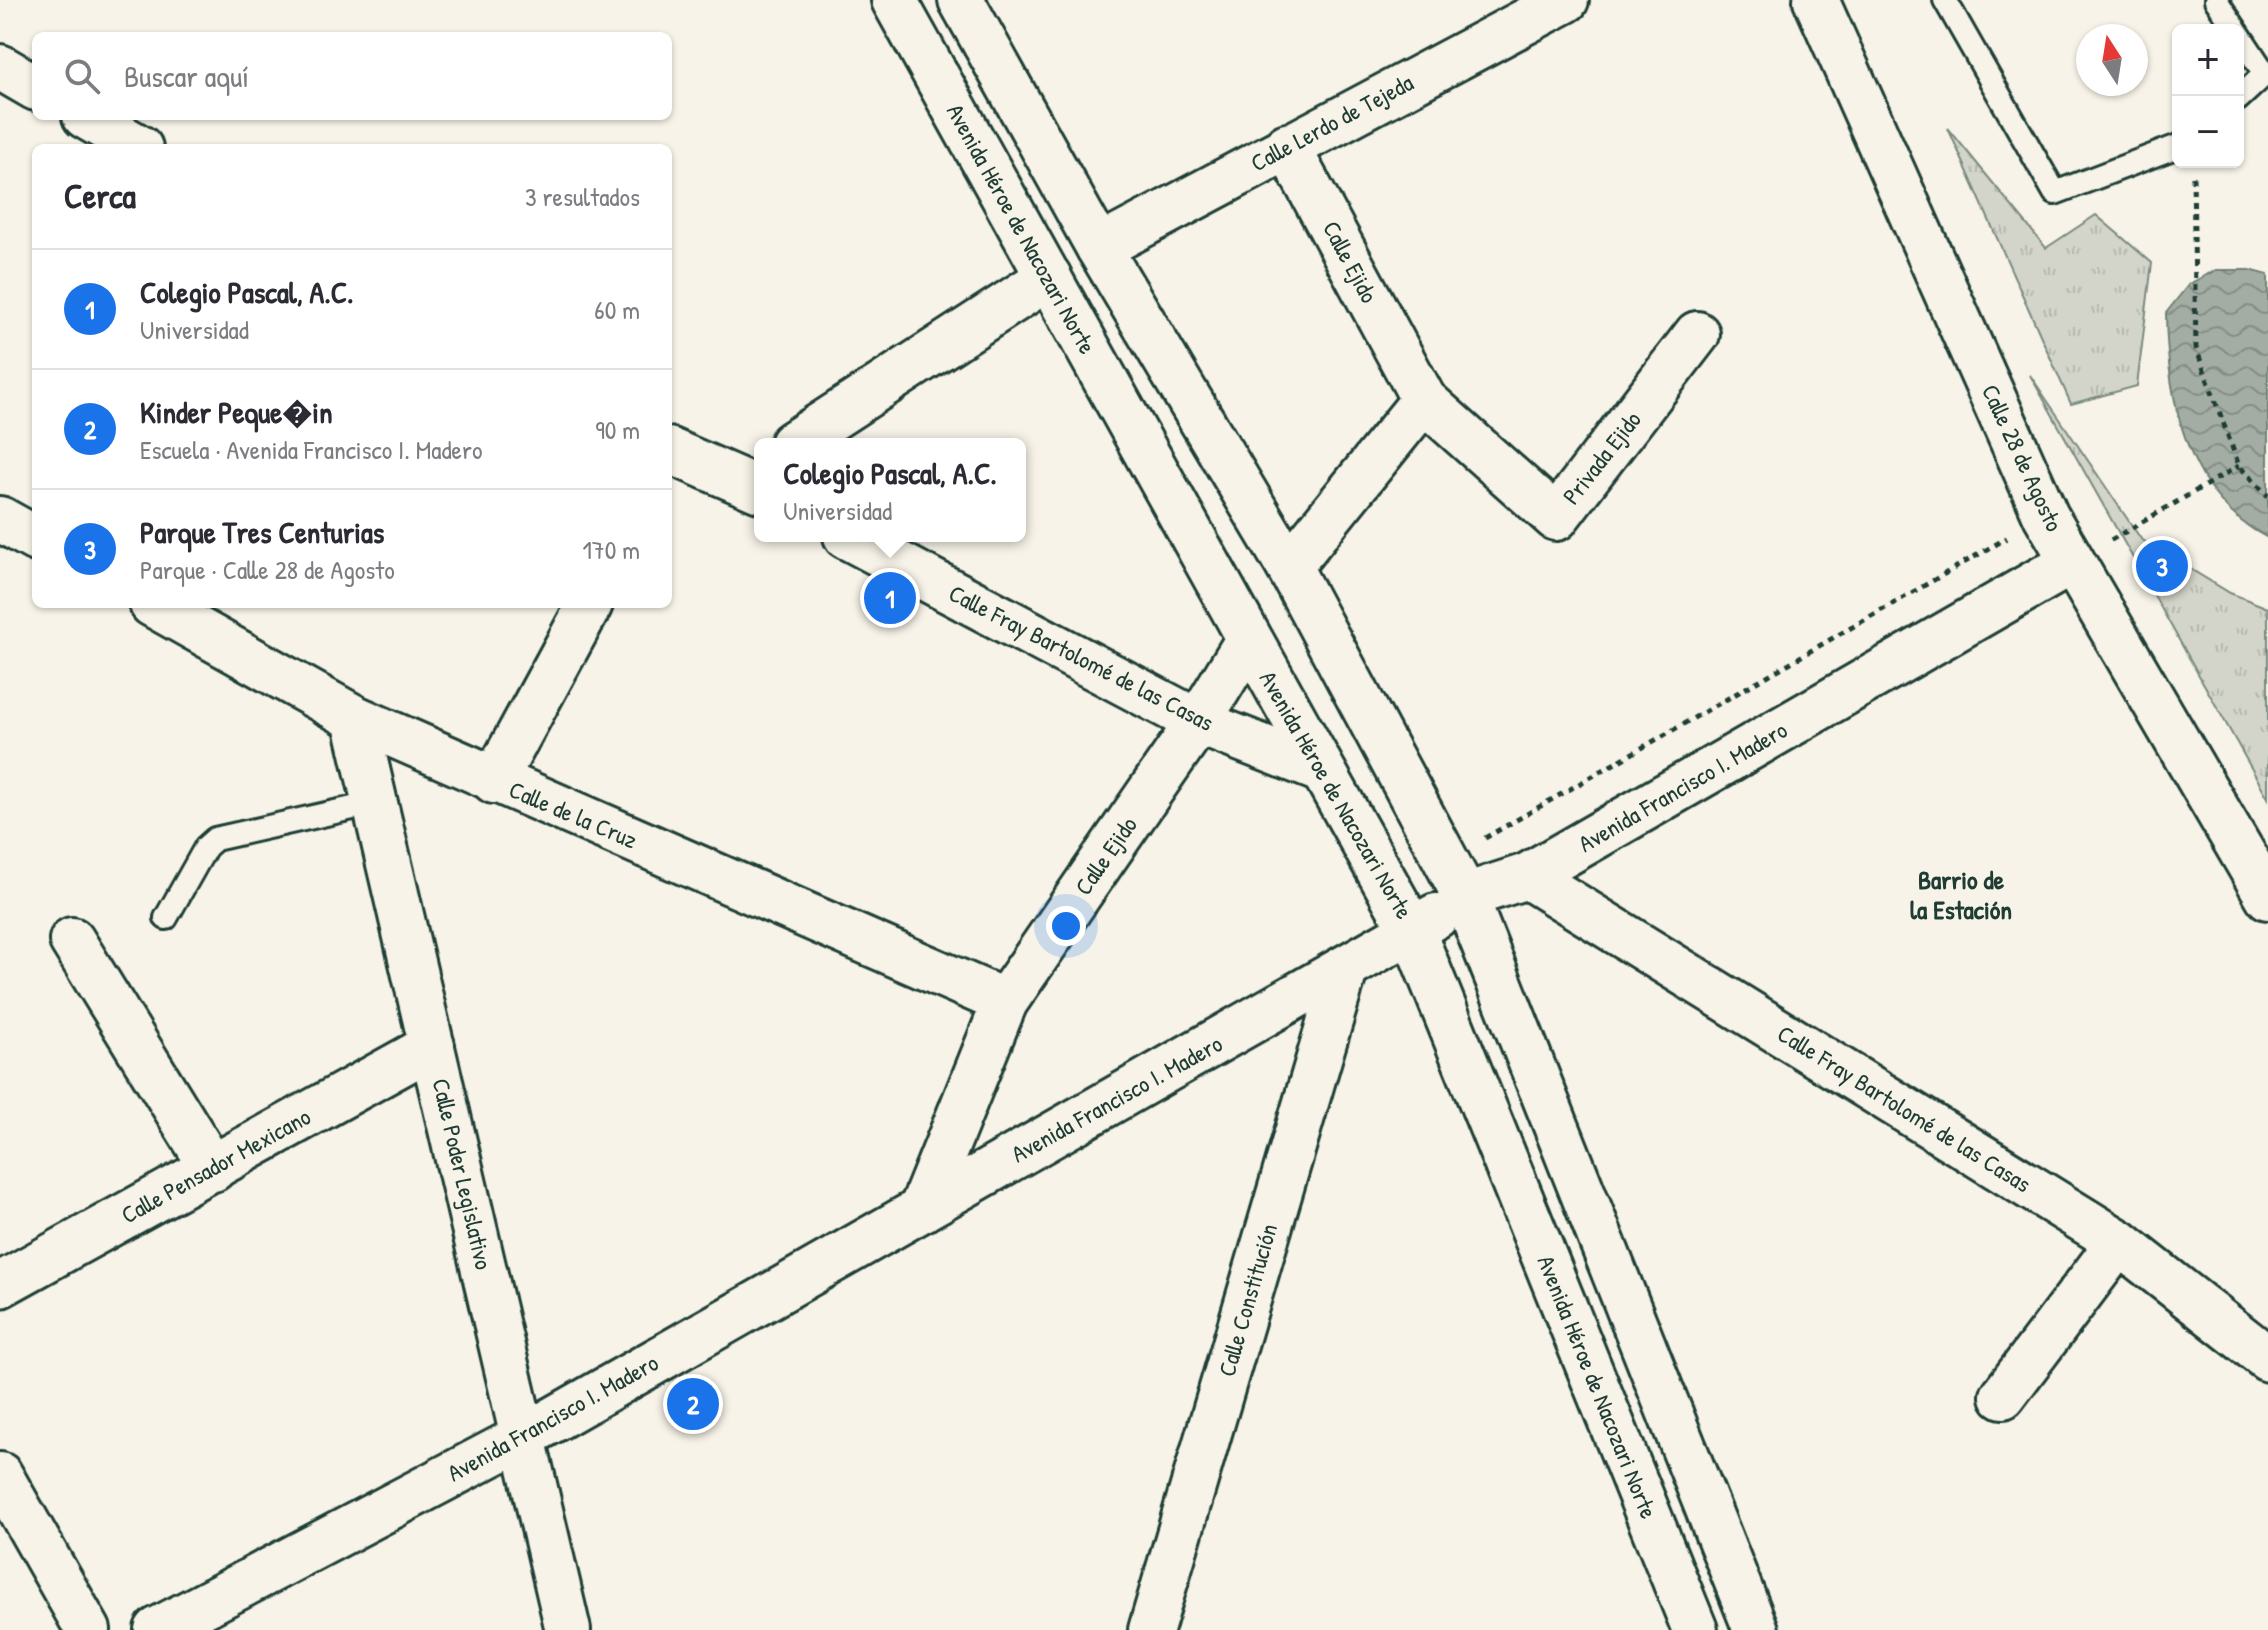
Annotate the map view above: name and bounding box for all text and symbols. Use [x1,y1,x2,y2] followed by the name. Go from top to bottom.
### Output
[2076,24,2148,96] north arrow
[2172,24,2244,168] map controls
[2172,24,2244,96] button: +
[32,32,672,120] search box
[60,54,104,98] icon: search
[124,56,249,96] text: Buscar aquí
[1245,66,1418,178] street label: Calle Lerdo de Tejeda
[2172,96,2244,168] button: −
[940,98,1104,360] street label: Avenida Héroe de Nacozari Norte
[64,173,136,219] text: Cerca
[525,179,640,214] text: 3 resultados
[1316,215,1386,308] street label: Calle Ejido
[140,272,354,312] text: Colegio Pascal, A.C.
[85,292,95,327] text: 1
[594,292,640,327] text: 60 m
[140,312,249,347] text: Universidad
[1975,379,2071,537] street label: Calle 28 de Agosto
[140,392,333,432] text: Kinder Peque�in
[1555,404,1648,511] street label: Privada Ejido
[84,412,96,447] text: 2
[595,412,640,447] text: 90 m
[140,432,482,467] text: Escuela · Avenida Francisco I. Madero
[754,438,1026,542] popup
[783,453,997,493] text: Colegio Pascal, A.C.
[783,493,892,528] text: Universidad
[140,512,384,552] text: Parque Tres Centurias
[84,532,96,567] text: 3
[582,532,640,567] text: 170 m
[2136,536,2188,596] pin: 3
[140,552,395,587] text: Parque · Calle 28 de Agosto
[864,568,916,628] pin: 1
[944,576,1219,738] street label: Calle Fray Bartolomé de las Casas
[1253,665,1421,925] street label: Avenida Héroe de Nacozari Norte
[1572,713,1793,859] street label: Avenida Francisco I. Madero
[505,773,642,855] street label: Calle de la Cruz
[1067,810,1144,901] street label: Calle Ejido
[1910,862,2012,927] district label: Barrio de la Estación
[1046,906,1086,946] your location
[1772,1017,2037,1199] street label: Calle Fray Bartolomé de las Casas
[1005,1027,1228,1169] street label: Avenida Francisco I. Madero
[425,1075,501,1273] street label: Calle Poder Legislativo
[115,1100,316,1230] street label: Calle Pensador Mexicano
[1210,1220,1284,1380] street label: Calle Constitución
[1530,1250,1666,1523] street label: Avenida Héroe de Nacozari Norte
[441,1346,664,1488] street label: Avenida Francisco I. Madero
[667,1374,719,1434] pin: 2

